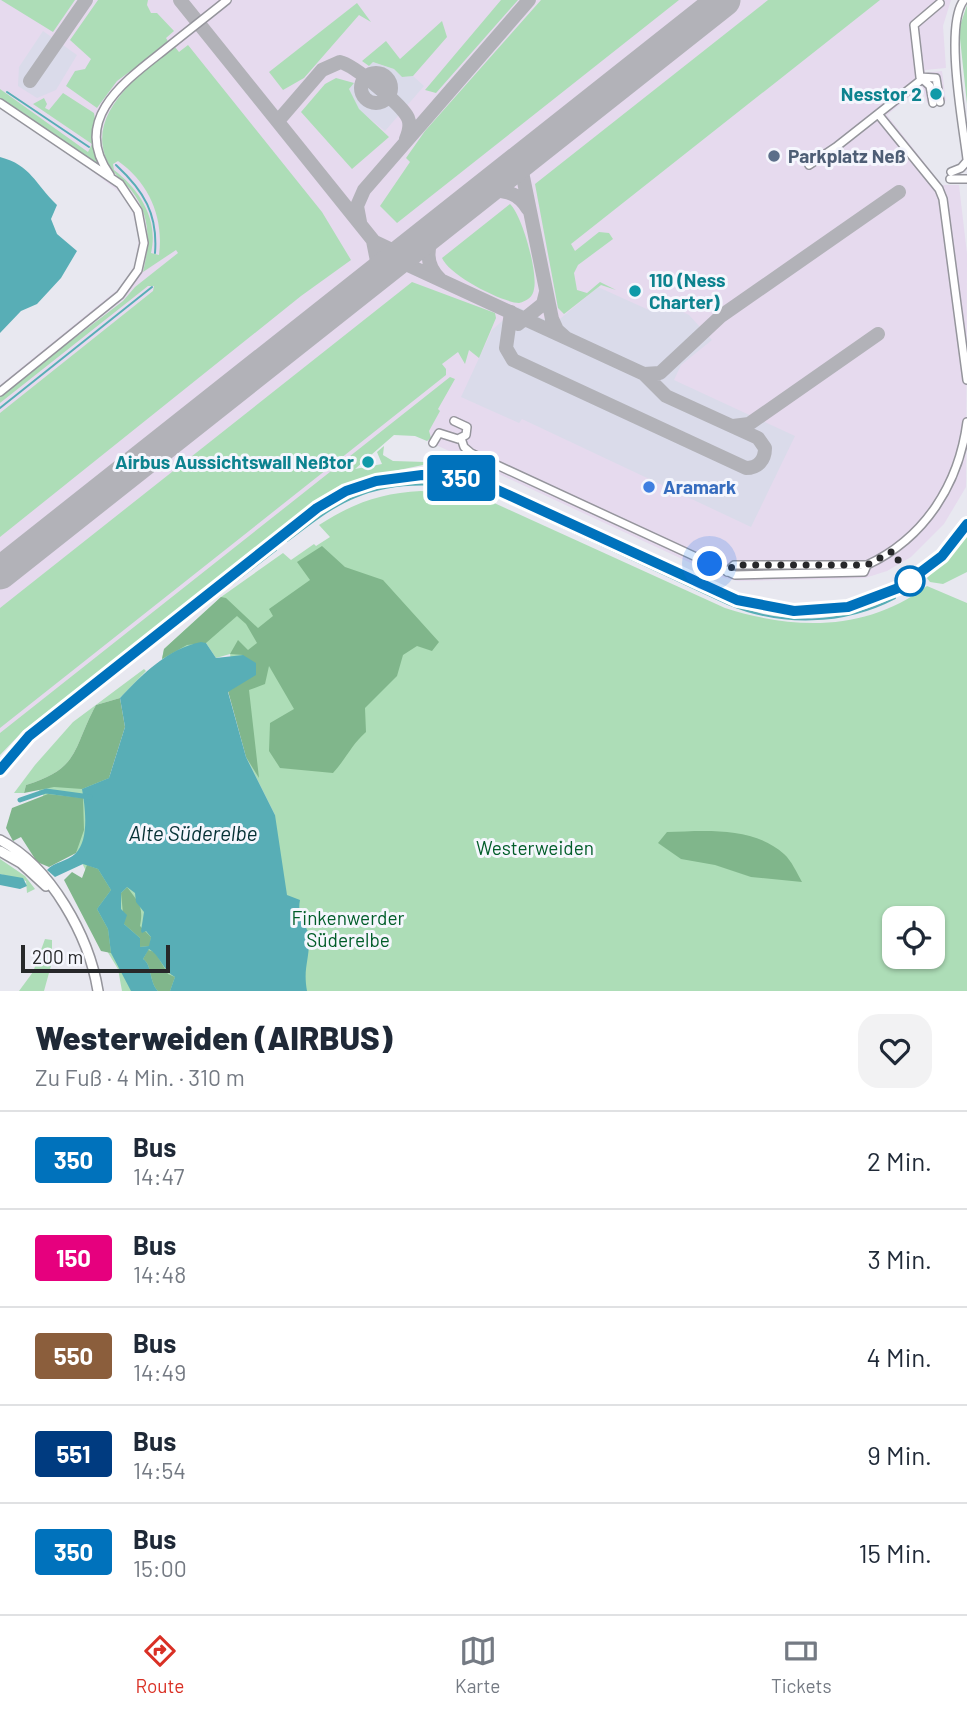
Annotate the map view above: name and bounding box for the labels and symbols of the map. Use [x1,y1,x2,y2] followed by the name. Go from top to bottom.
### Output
[841,82,922,105] place label: Nesstor 2
[928,86,944,102] marker: Nesstor 2
[788,144,906,167] place label: Parkplatz Neß
[766,148,782,164] marker: Parkplatz Neß
[649,268,726,313] place label: 110 (Ness Charter)
[627,283,643,299] marker: 110 (Ness Charter)
[115,450,355,473] place label: Airbus Aussichtswall Neßtor
[360,454,376,470] marker: Airbus Aussichtswall Neßtor
[421,455,501,501] line badge: 350
[663,475,736,498] place label: Aramark
[641,479,657,495] marker: Aramark
[692,546,727,581] your location
[895,566,925,596] unlabelled marker
[129,820,257,845] water label: Alte Süderelbe
[476,836,594,859] park label: Westerweiden
[292,906,405,951] park label: Finkenwerder Süderelbe
[21,942,170,974] scale bar

